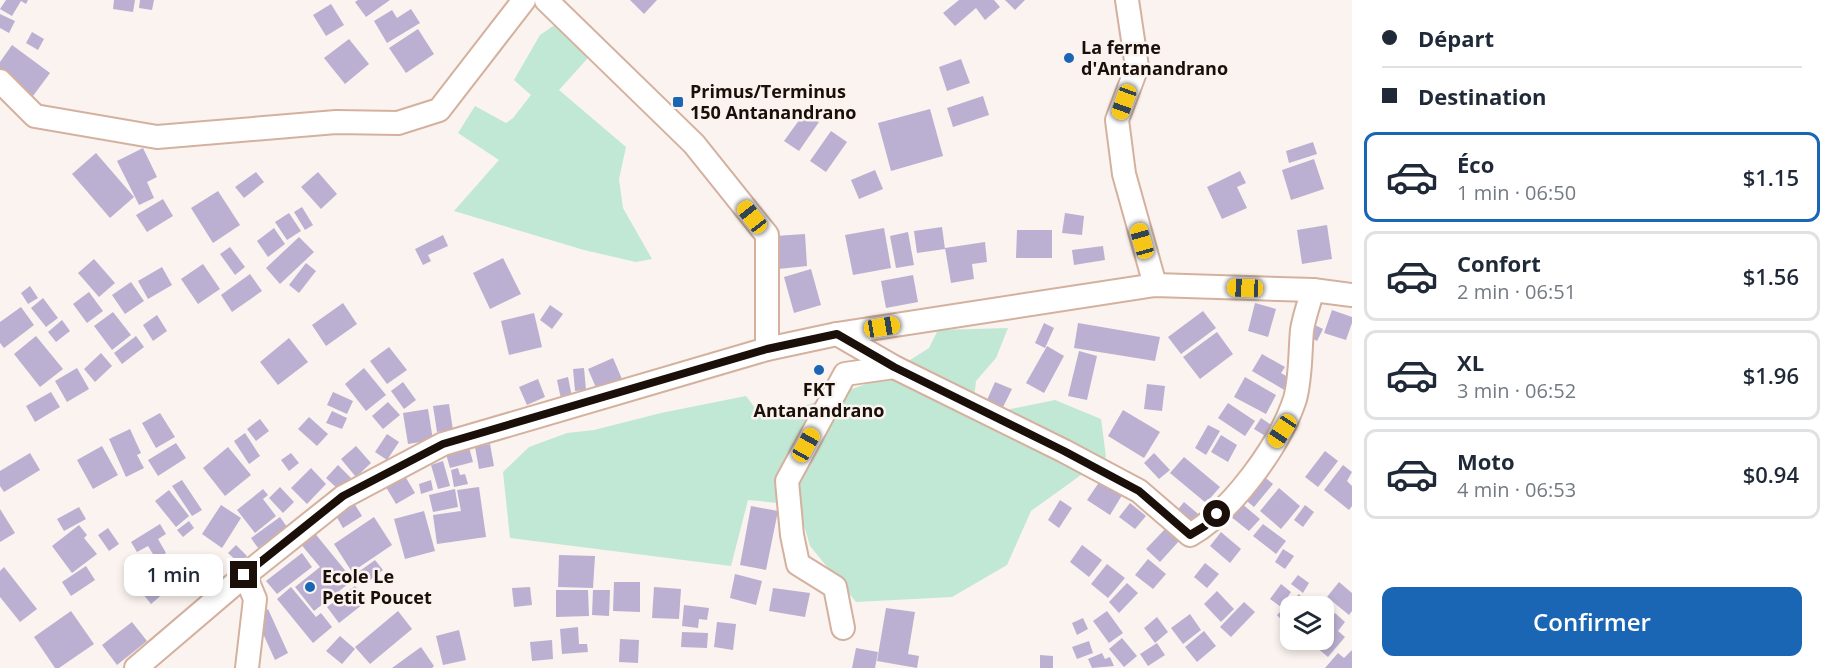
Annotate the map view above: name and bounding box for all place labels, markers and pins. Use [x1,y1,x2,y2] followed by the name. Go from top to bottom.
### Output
[1081,35,1228,80] place label: La ferme d'Antanandrano
[1062,51,1076,65] marker: La ferme d'Antanandrano
[690,79,856,124] place label: Primus/Terminus 150 Antanandrano
[671,95,685,109] marker: Primus/Terminus 150 Antanandrano
[812,363,826,377] marker: FKT Antanandrano
[754,377,884,422] place label: FKT Antanandrano
[322,564,432,609] place label: Ecole Le Petit Poucet
[303,580,317,594] marker: Ecole Le Petit Poucet

